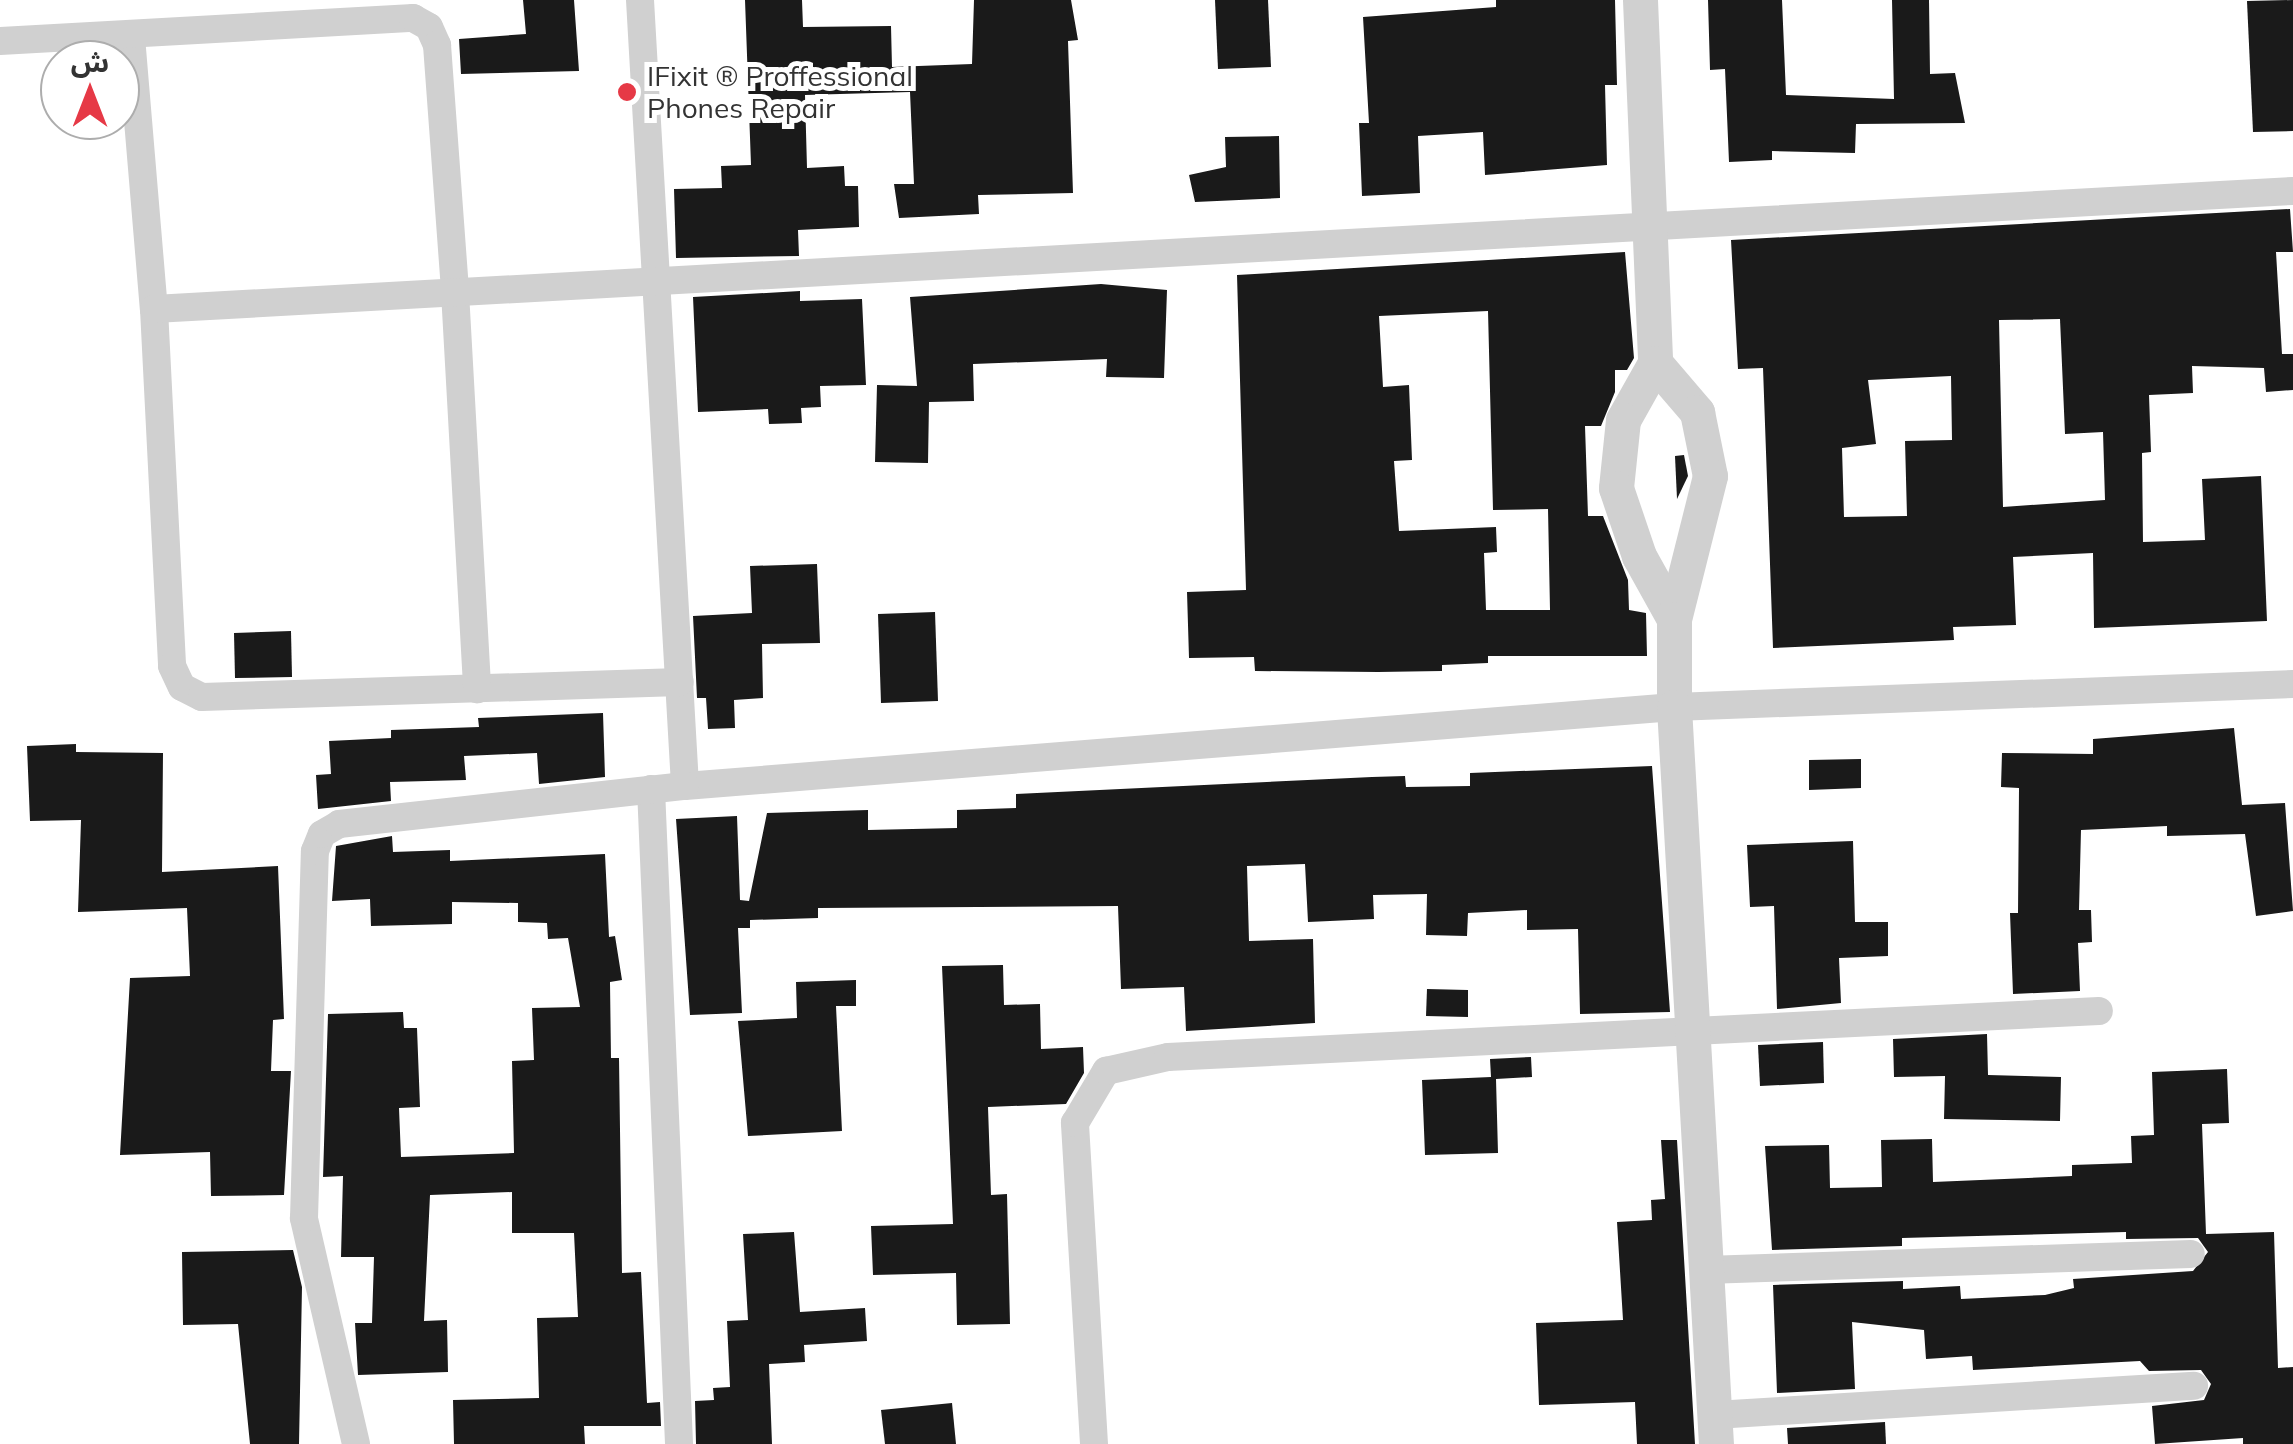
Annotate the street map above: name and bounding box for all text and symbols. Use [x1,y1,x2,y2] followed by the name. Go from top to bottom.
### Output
[40,40,140,140] north arrow
[71,44,109,79] text: ش
[647,59,913,125] place label: IFixit ® Proffessional Phones Repair
[616,81,638,103] marker: IFixit ® Proffessional Phones Repair

